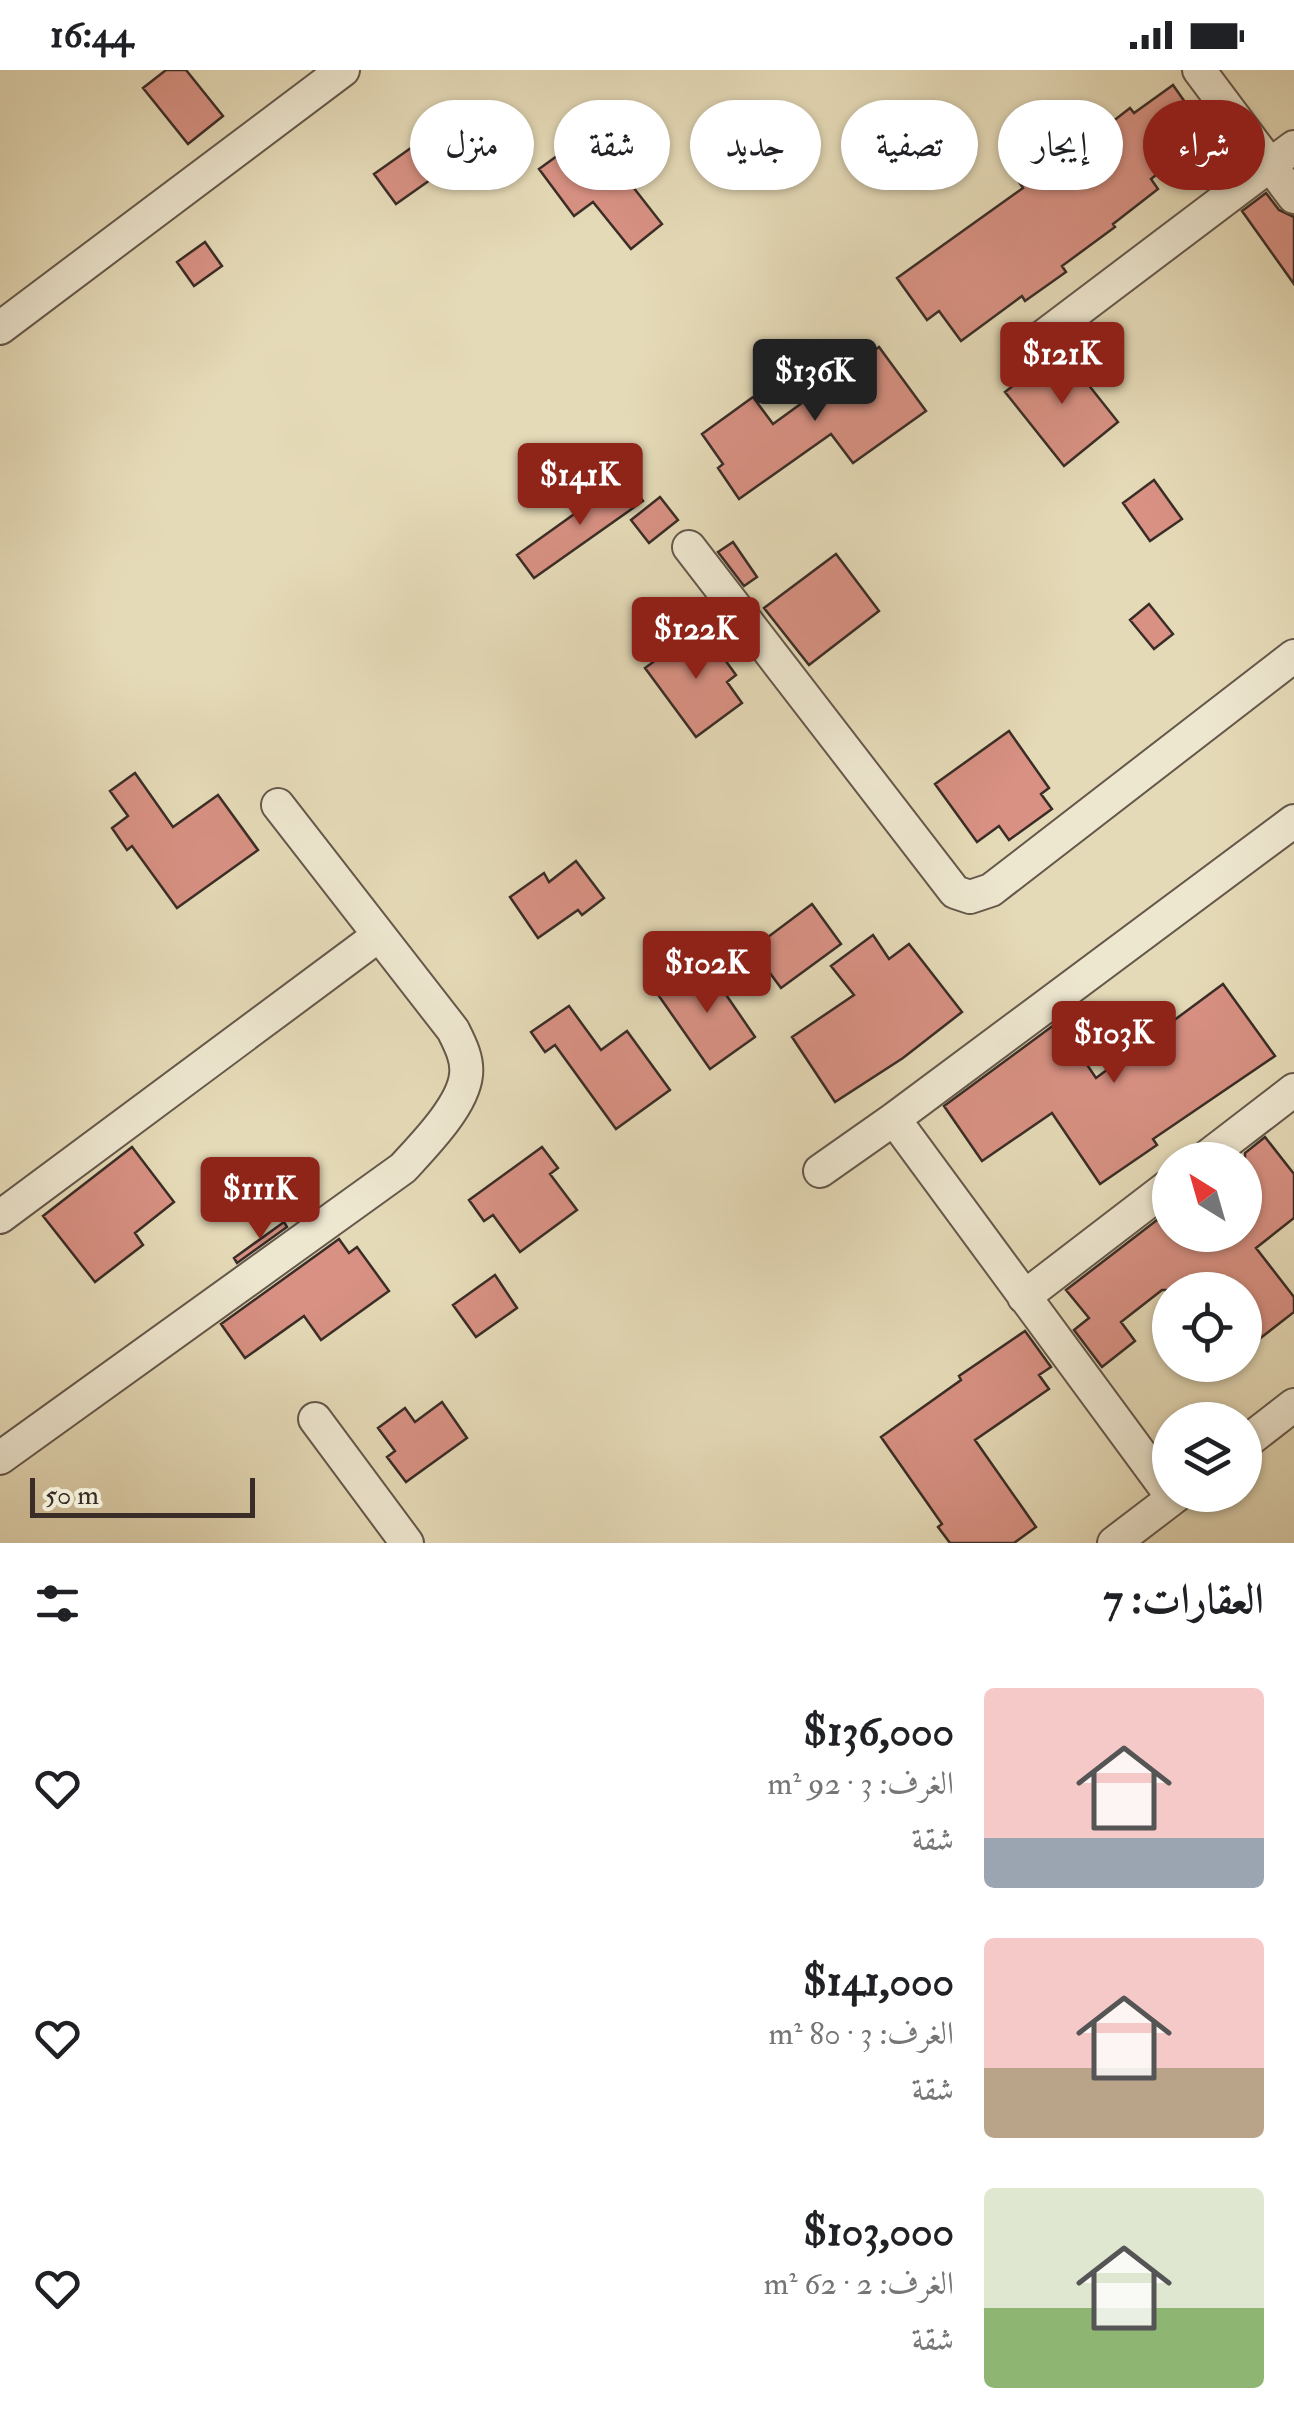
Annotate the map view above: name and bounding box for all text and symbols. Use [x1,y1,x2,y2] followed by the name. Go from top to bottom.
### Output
[50,11,133,59] text: 16:44
[410,100,534,190] chip: منزل
[554,100,670,190] chip: شقة
[690,100,821,190] chip: جديد
[841,100,978,190] chip: تصفية
[998,100,1123,190] chip: إيجار
[1143,100,1265,190] chip: شراء
[992,322,1132,407] pin: $121K
[1022,334,1102,374] text: $121K
[745,339,885,424] pin: $136K
[775,351,855,391] text: $136K
[510,443,650,528] pin: $141K
[540,455,620,495] text: $141K
[626,597,766,682] pin: $122K
[654,609,738,649] text: $122K
[637,931,777,1016] pin: $102K
[665,943,749,983] text: $102K
[1044,1001,1184,1086] pin: $103K
[1074,1013,1154,1053] text: $103K
[1152,1142,1262,1252] north arrow
[1152,1142,1262,1512] map controls
[190,1157,330,1242] pin: $111K
[223,1169,297,1209] text: $111K
[1152,1272,1262,1382] button: locate
[1152,1402,1262,1512] button: layers
[30,1473,255,1518] scale bar
[45,1478,99,1513] text: 50 m
[1103,1574,1264,1626] text: العقارات: 7
[30,1576,85,1631] icon: filters
[803,1706,954,1758] text: $136,000
[1064,1728,1184,1848] icon: home
[30,1761,85,1816] icon: heart
[767,1764,954,1804] text: الغرف: 3 · 92 m²
[912,1820,954,1860] text: شقة
[803,1956,954,2008] text: $141,000
[1064,1978,1184,2098] icon: home
[30,2011,85,2066] icon: heart
[769,2014,954,2054] text: الغرف: 3 · 80 m²
[912,2070,954,2110] text: شقة
[803,2206,954,2258] text: $103,000
[1064,2228,1184,2348] icon: home
[30,2261,85,2316] icon: heart
[764,2264,954,2304] text: الغرف: 2 · 62 m²
[912,2320,954,2360] text: شقة

